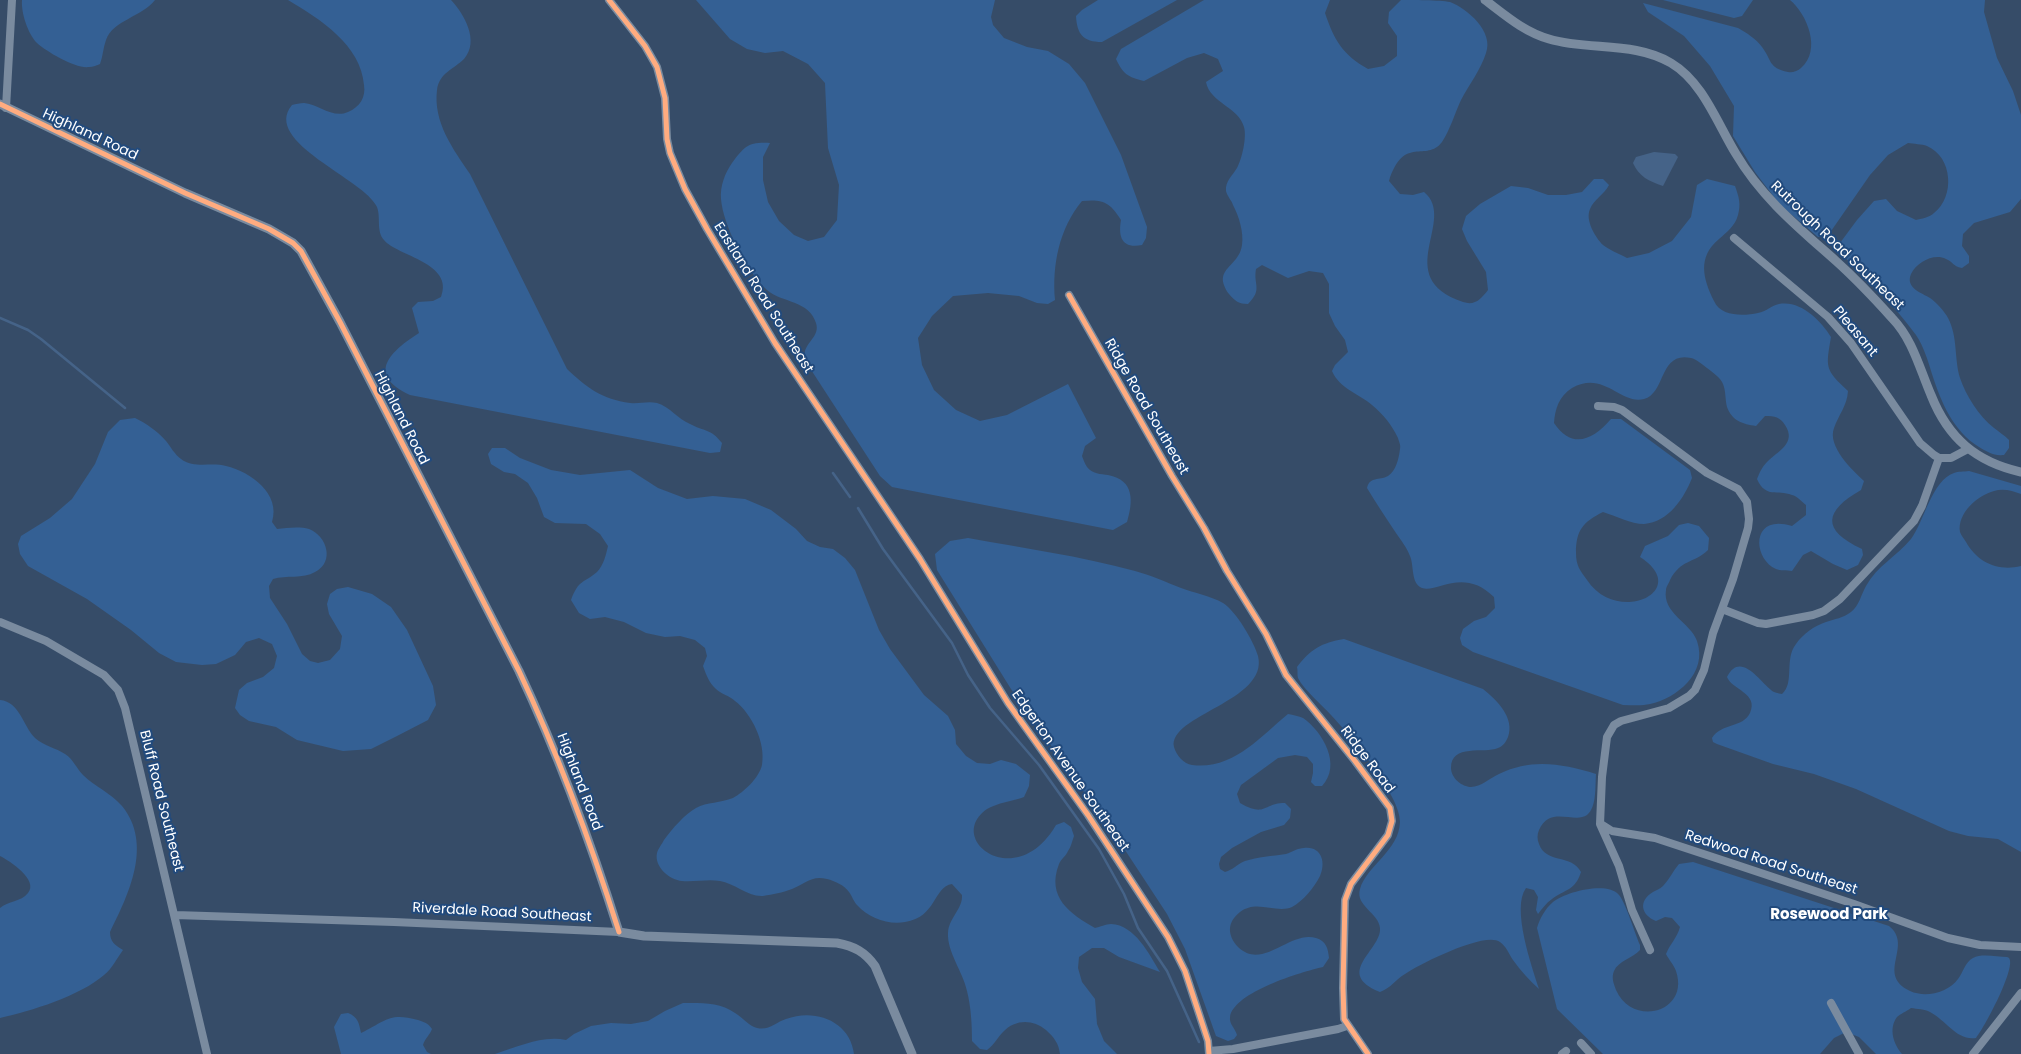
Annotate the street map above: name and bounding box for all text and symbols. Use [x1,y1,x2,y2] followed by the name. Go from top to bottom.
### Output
[40,106,140,164] street label: Highland Road
[1767,178,1907,314] street label: Rutrough Road Southeast
[710,219,816,377] street label: Eastland Road Southeast
[1829,303,1881,361] street label: Pleasant
[1100,336,1192,478] street label: Ridge Road Southeast
[370,368,432,468] street label: Highland Road
[1008,687,1132,855] street label: Edgerton Avenue Southeast
[1336,723,1398,797] street label: Ridge Road
[135,729,187,873] street label: Bluff Road Southeast
[553,731,605,833] street label: Highland Road
[1683,827,1859,899] street label: Redwood Road Southeast
[412,900,592,926] street label: Riverdale Road Southeast
[1770,906,1888,924] district label: Rosewood Park

